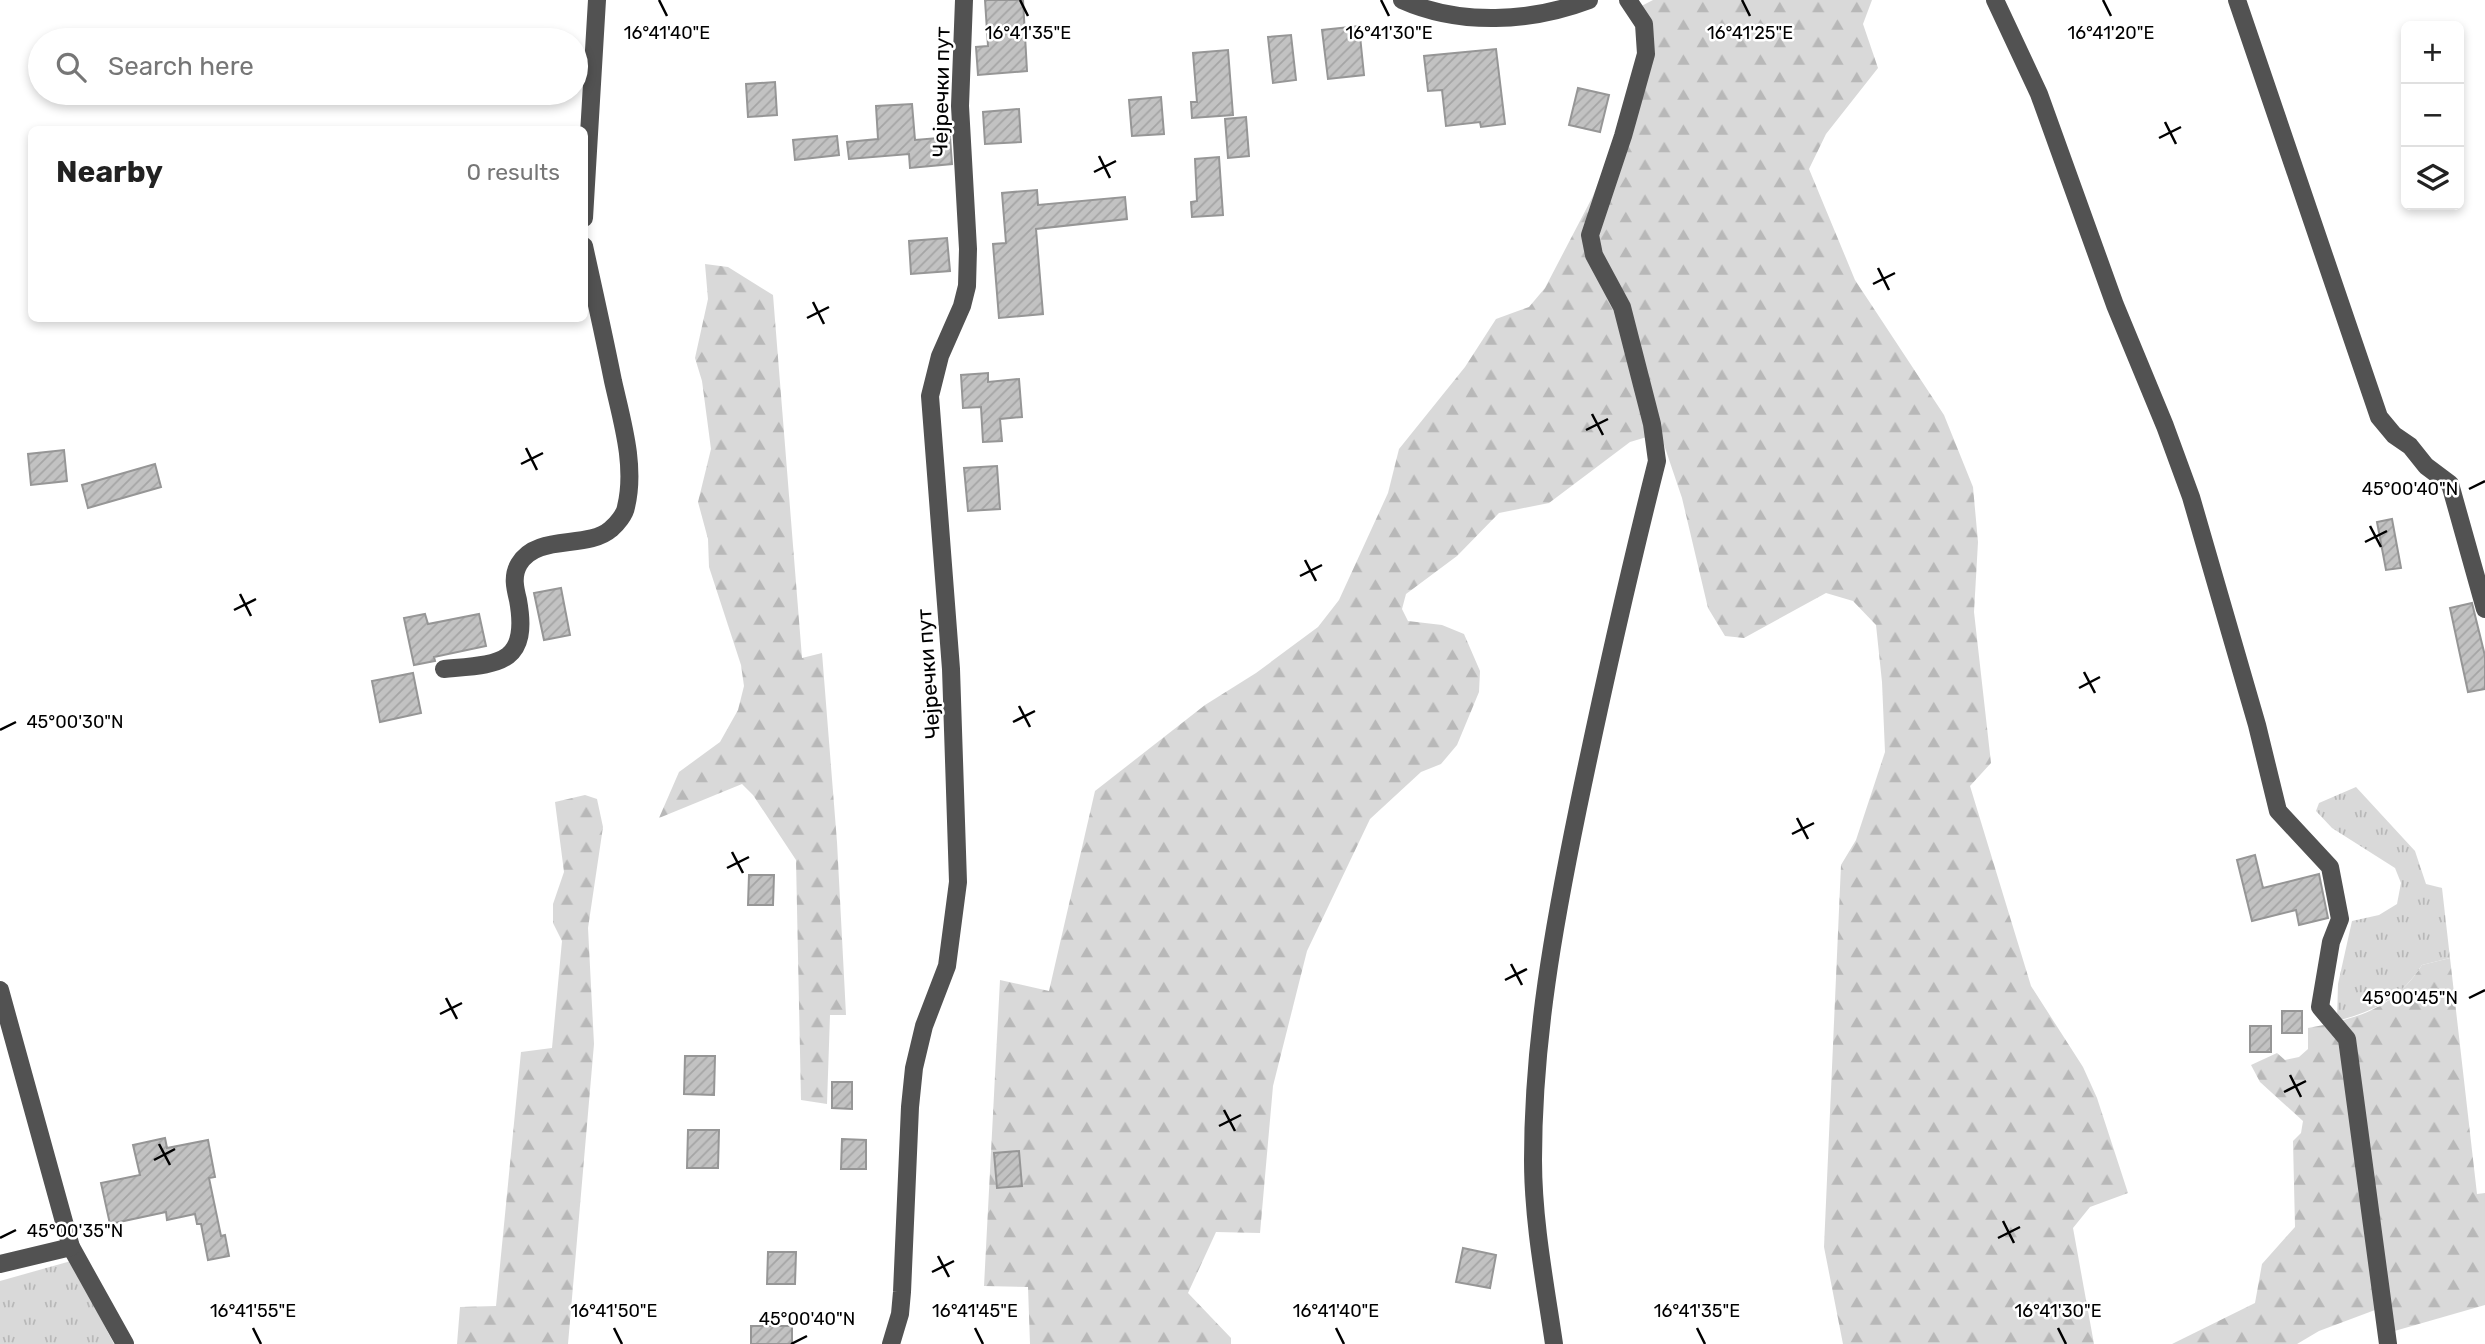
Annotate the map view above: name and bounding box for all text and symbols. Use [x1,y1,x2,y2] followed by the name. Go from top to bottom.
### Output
[2401,21,2464,210] map controls
[2401,21,2464,84] button: +
[624,22,710,44] text: 16°41'40"E
[985,22,1071,44] text: 16°41'35"E
[1345,22,1433,44] text: 16°41'30"E
[1707,22,1793,44] text: 16°41'25"E
[2068,22,2154,44] text: 16°41'20"E
[927,26,955,157] street label: Чејречки пут
[28,28,588,105] search box
[52,48,90,86] icon: search
[108,51,254,82] text: Search here
[2401,84,2464,147] button: −
[2401,147,2464,210] button: layers
[56,154,163,190] text: Nearby
[466,158,560,186] text: 0 results
[2362,478,2458,500] text: 45°00'40"N
[911,608,945,740] street label: Чејречки пут
[26,711,124,733] text: 45°00'30"N
[2362,987,2458,1009] text: 45°00'45"N
[27,1220,123,1242] text: 45°00'35"N
[210,1300,296,1322] text: 16°41'55"E
[571,1300,657,1322] text: 16°41'50"E
[932,1300,1018,1322] text: 16°41'45"E
[1293,1300,1379,1322] text: 16°41'40"E
[1654,1300,1740,1322] text: 16°41'35"E
[2014,1300,2102,1322] text: 16°41'30"E
[759,1308,855,1330] text: 45°00'40"N

